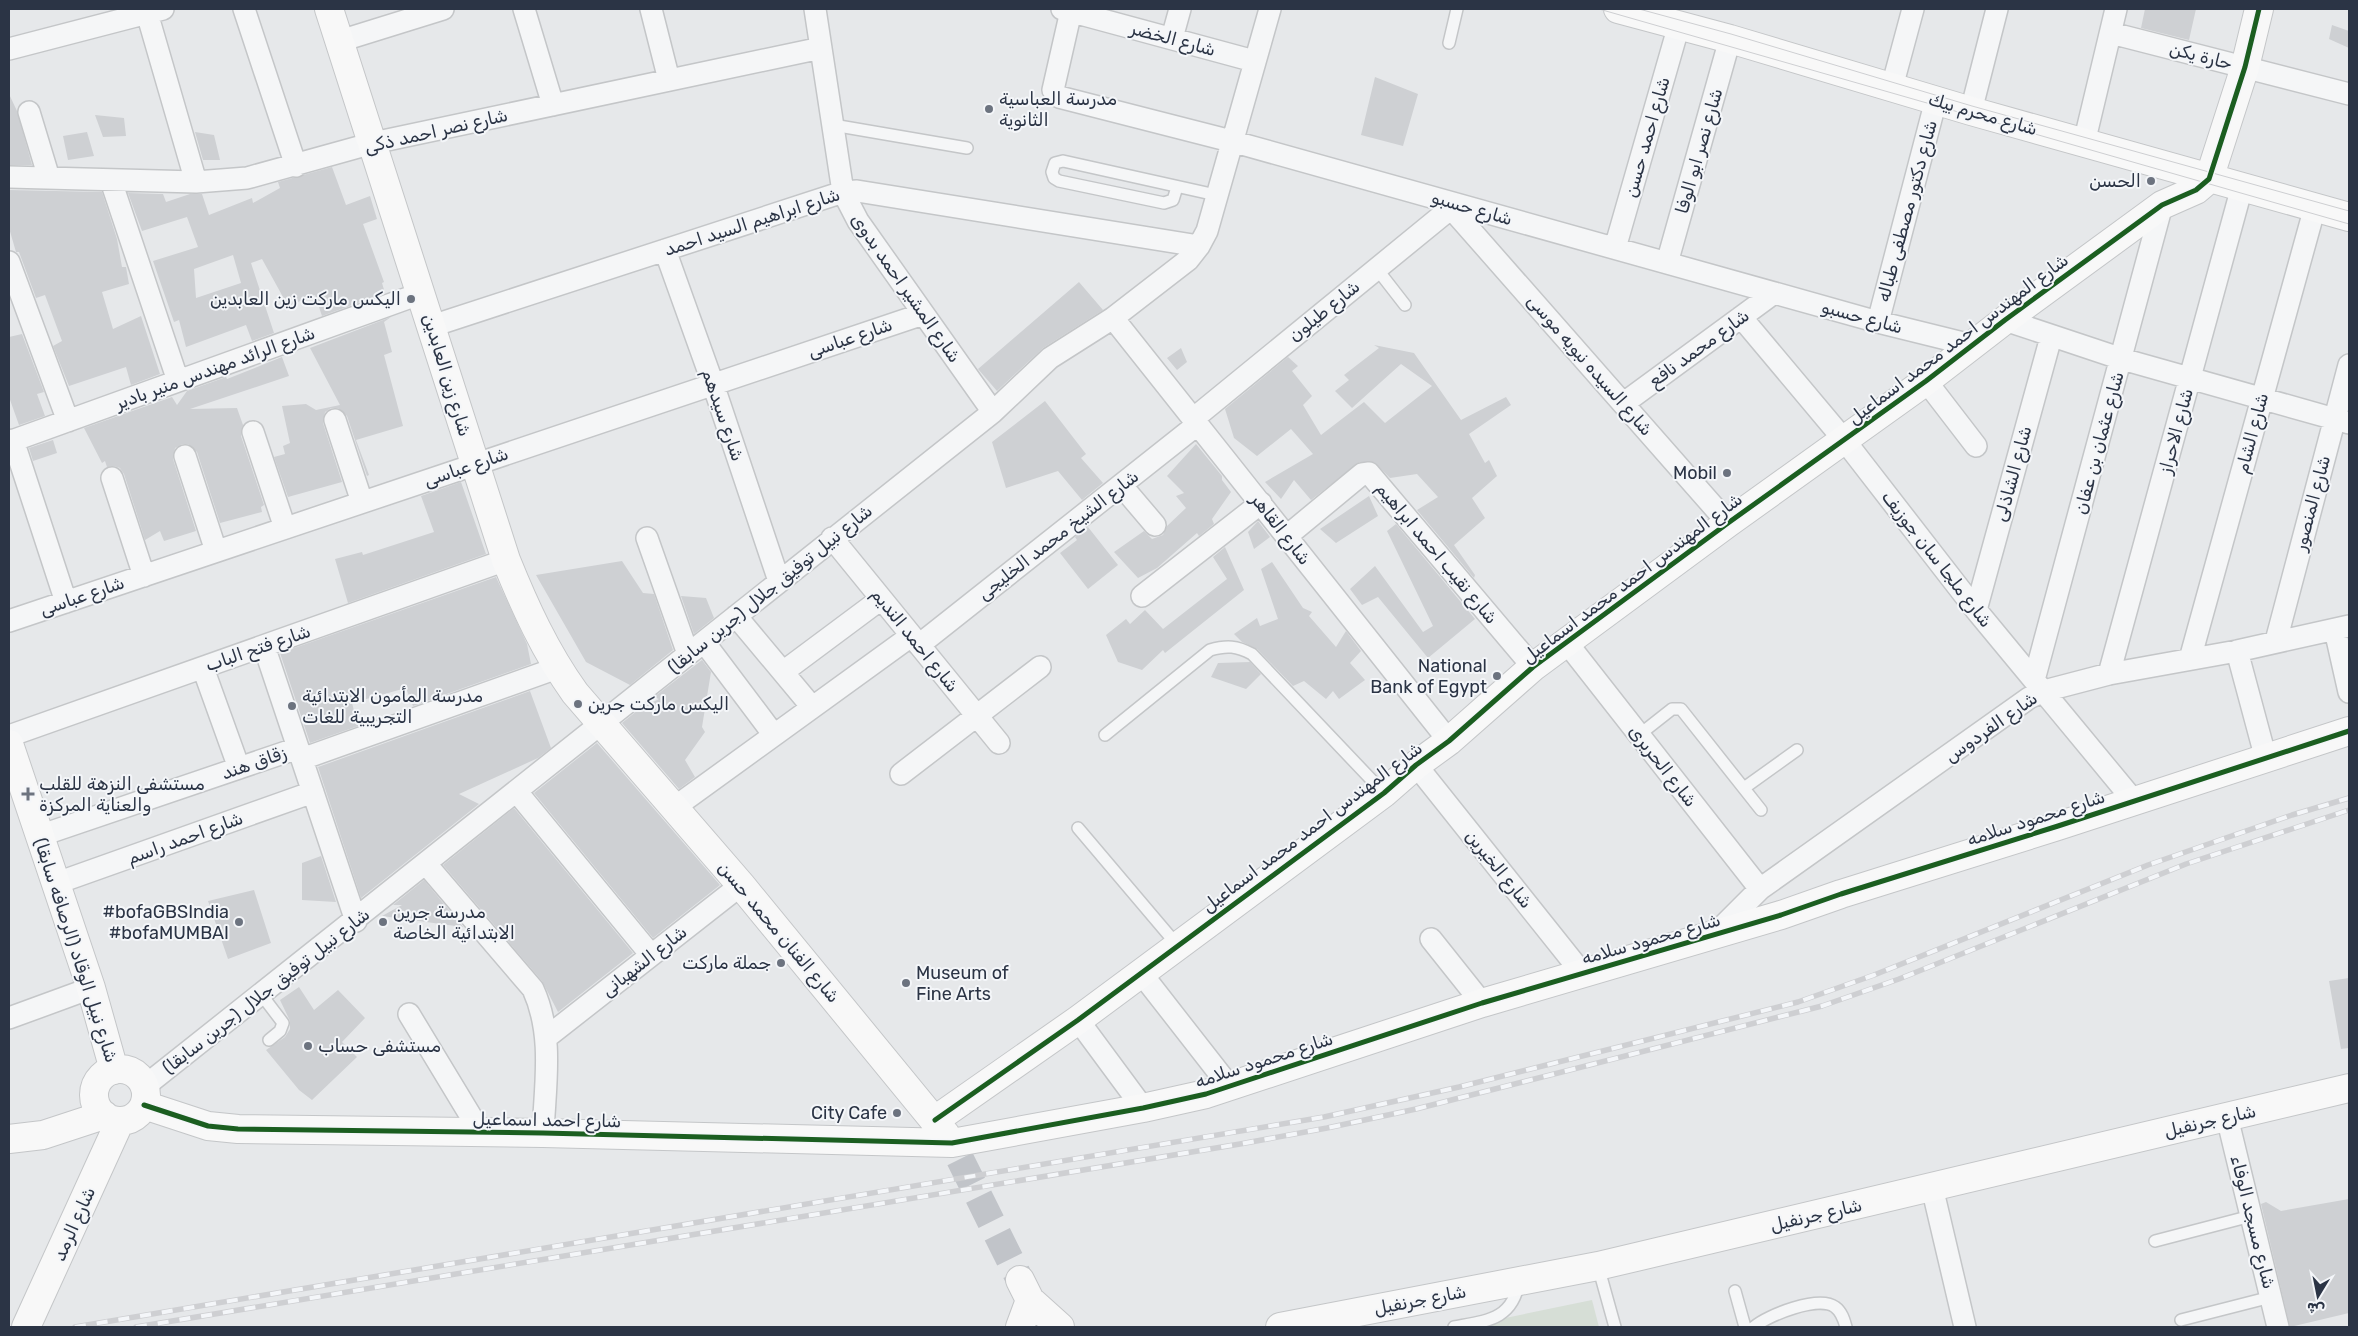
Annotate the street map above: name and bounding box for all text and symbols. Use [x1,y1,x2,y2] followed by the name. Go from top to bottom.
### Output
[1127,17,1218,62] street label: شارع الخضر
[2167,38,2235,74] street label: حارة يكن
[1619,74,1676,200] street label: شارع احمد حسن
[1671,86,1728,217] street label: شارع نصر ابو الوفا
[999,88,1117,131] place label: مدرسة العباسية الثانوية
[1926,88,2040,141] street label: شارع محرم بيك
[983,103,995,115] marker: مدرسة العباسية الثانوية
[362,104,510,159] street label: شارع نصر احمد ذكى
[1872,118,1943,305] street label: شارع دكتور مصطفى طباله
[2089,170,2141,192] place label: الحسن
[2145,175,2157,187] marker: الحسن
[661,183,843,262] street label: شارع ابراهيم السيد احمد
[1429,186,1515,231] street label: شارع حسبو
[845,209,966,367] street label: شارع المشير احمد بدوى
[1843,249,2073,430] street label: شارع المهندس احمد محمد اسماعيل
[1284,276,1365,347] street label: شارع طيلون
[210,288,401,310] place label: اليكس ماركت زين العابدين
[1522,290,1658,441] street label: شارع السيده نبويه موسى
[405,293,417,305] marker: اليكس ماركت زين العابدين
[1819,296,1905,339] street label: شارع حسبو
[1645,304,1755,393] street label: شارع محمد نافع
[417,311,476,439] street label: شارع زين العابدين
[805,313,896,364] street label: شارع عباسى
[111,322,318,416] street label: شارع الرائد مهندس منير بادير
[696,366,749,464] street label: شارع سيدهم
[2069,369,2130,517] street label: شارع عثمان بن عفان
[2154,386,2199,477] street label: شارع الاحراز
[2231,391,2274,476] street label: شارع الشام
[1990,424,2037,525] street label: شارع الشاذلى
[421,442,512,493] street label: شارع عباسى
[2288,453,2336,554] street label: شارع المنصور
[1673,462,1717,484] place label: Mobil
[973,465,1144,606] street label: شارع الشيخ محمد الخليجى
[1721,467,1733,479] marker: Mobil
[1371,478,1503,629] street label: شارع نقيب احمد ابراهيم
[1876,486,1997,632] street label: شارع ملجا سان جوزيف
[1245,488,1316,570] street label: شارع القاهر
[1517,488,1747,669] street label: شارع المهندس احمد محمد اسماعيل
[663,500,877,679] street label: شارع نبيل توفيق جلال (جرين سابقا)
[37,571,128,622] street label: شارع عباسى
[866,583,964,697] street label: شارع احمد النديم
[203,620,314,678] street label: شارع فتح الباب
[1370,655,1487,698] place label: National Bank of Egypt
[1491,670,1503,682] marker: National Bank of Egypt
[302,685,483,728] place label: مدرسة المأمون الابتدائية التجريبية للغات
[1940,687,2042,768] street label: شارع الفردوس
[588,693,729,715] place label: اليكس ماركت جرين
[572,698,584,710] marker: اليكس ماركت جرين
[286,700,298,712] marker: مدرسة المأمون الابتدائية التجريبية للغات
[1623,721,1702,812] street label: شارع الحريرى
[1197,737,1427,918] street label: شارع المهندس احمد محمد اسماعيل
[219,742,290,784] street label: زقاق هند
[39,773,205,816] place label: مستشفى النزهة للقلب والعناية المركزة
[1964,785,2108,852] street label: شارع محمود سلامه
[21,787,35,801] marker: مستشفى النزهة للقلب والعناية المركزة
[124,807,246,870] street label: شارع احمد راسم
[1460,825,1537,913] street label: شارع الخيرين
[28,835,123,1065] street label: شارع نبيل الوقاد (الرصافه سابقا)
[713,857,845,1008] street label: شارع الفنان محمد حسن
[102,901,229,944] place label: #bofaGBSIndia #bofaMUMBAI
[393,901,515,944] place label: مدرسة جرين الابتدائية الخاصة
[158,903,375,1080] street label: شارع نبيل توفيق جلال (جرين سابقا)
[1579,909,1723,970] street label: شارع محمود سلامه
[233,916,245,928] marker: #bofaGBSIndia #bofaMUMBAI
[377,916,389,928] marker: مدرسة جرين الابتدائية الخاصة
[597,921,692,1002] street label: شارع الشهبانى
[682,952,771,974] place label: جملة ماركت
[775,957,787,969] marker: جملة ماركت
[916,962,1009,1005] place label: Museum of Fine Arts
[900,977,912,989] marker: Museum of Fine Arts
[1192,1027,1336,1094] street label: شارع محمود سلامه
[318,1035,441,1057] place label: مستشفى حساب
[302,1040,314,1052] marker: مستشفى حساب
[2162,1100,2258,1143] street label: شارع جرنفيل
[811,1102,887,1124] place label: City Cafe
[891,1107,903,1119] marker: City Cafe
[472,1108,622,1133] street label: شارع احمد اسماعيل
[2225,1153,2280,1291] street label: شارع مسجد الوفاء
[48,1183,101,1265] street label: شارع الرمد
[1768,1194,1864,1237] street label: شارع جرنفيل
[2293,1271,2343,1321] north arrow
[1372,1280,1468,1321] street label: شارع جرنفيل
[2305,1298,2326,1318] text: ش

